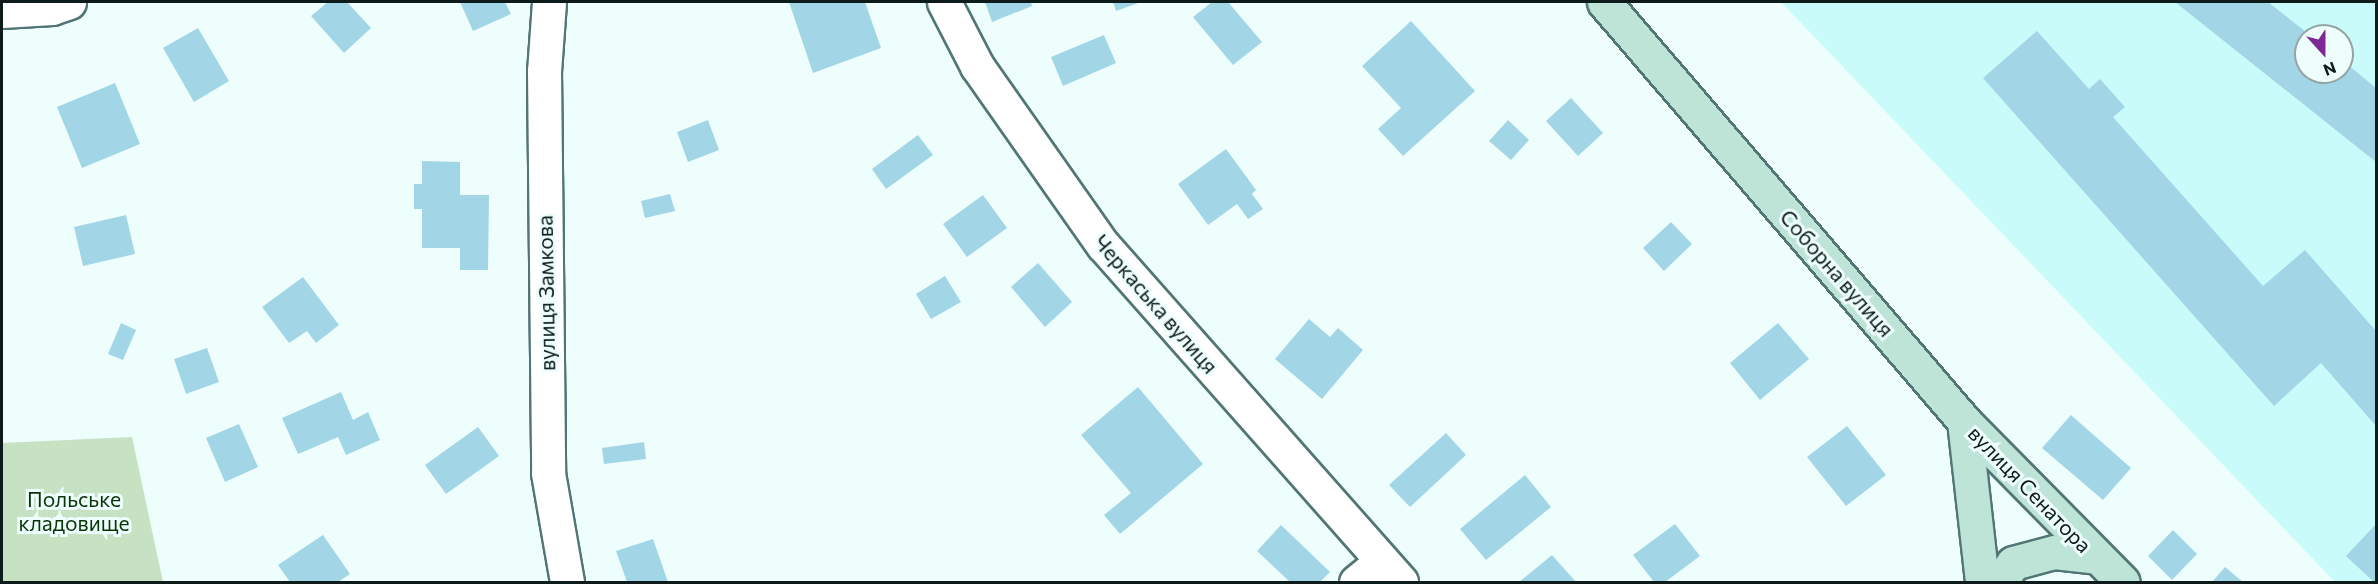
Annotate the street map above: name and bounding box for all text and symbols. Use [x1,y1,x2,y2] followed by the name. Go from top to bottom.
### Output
[2294,24,2354,84] north arrow
[2321,58,2339,80] text: N
[1775,204,1899,342] street label: Соборна вулиця
[532,215,560,371] street label: вулиця Замкова
[1089,229,1223,379] street label: Черкаська вулиця
[1963,420,2097,558] street label: вулиця Сенатора
[18,486,130,536] park label: Польське кладовище

